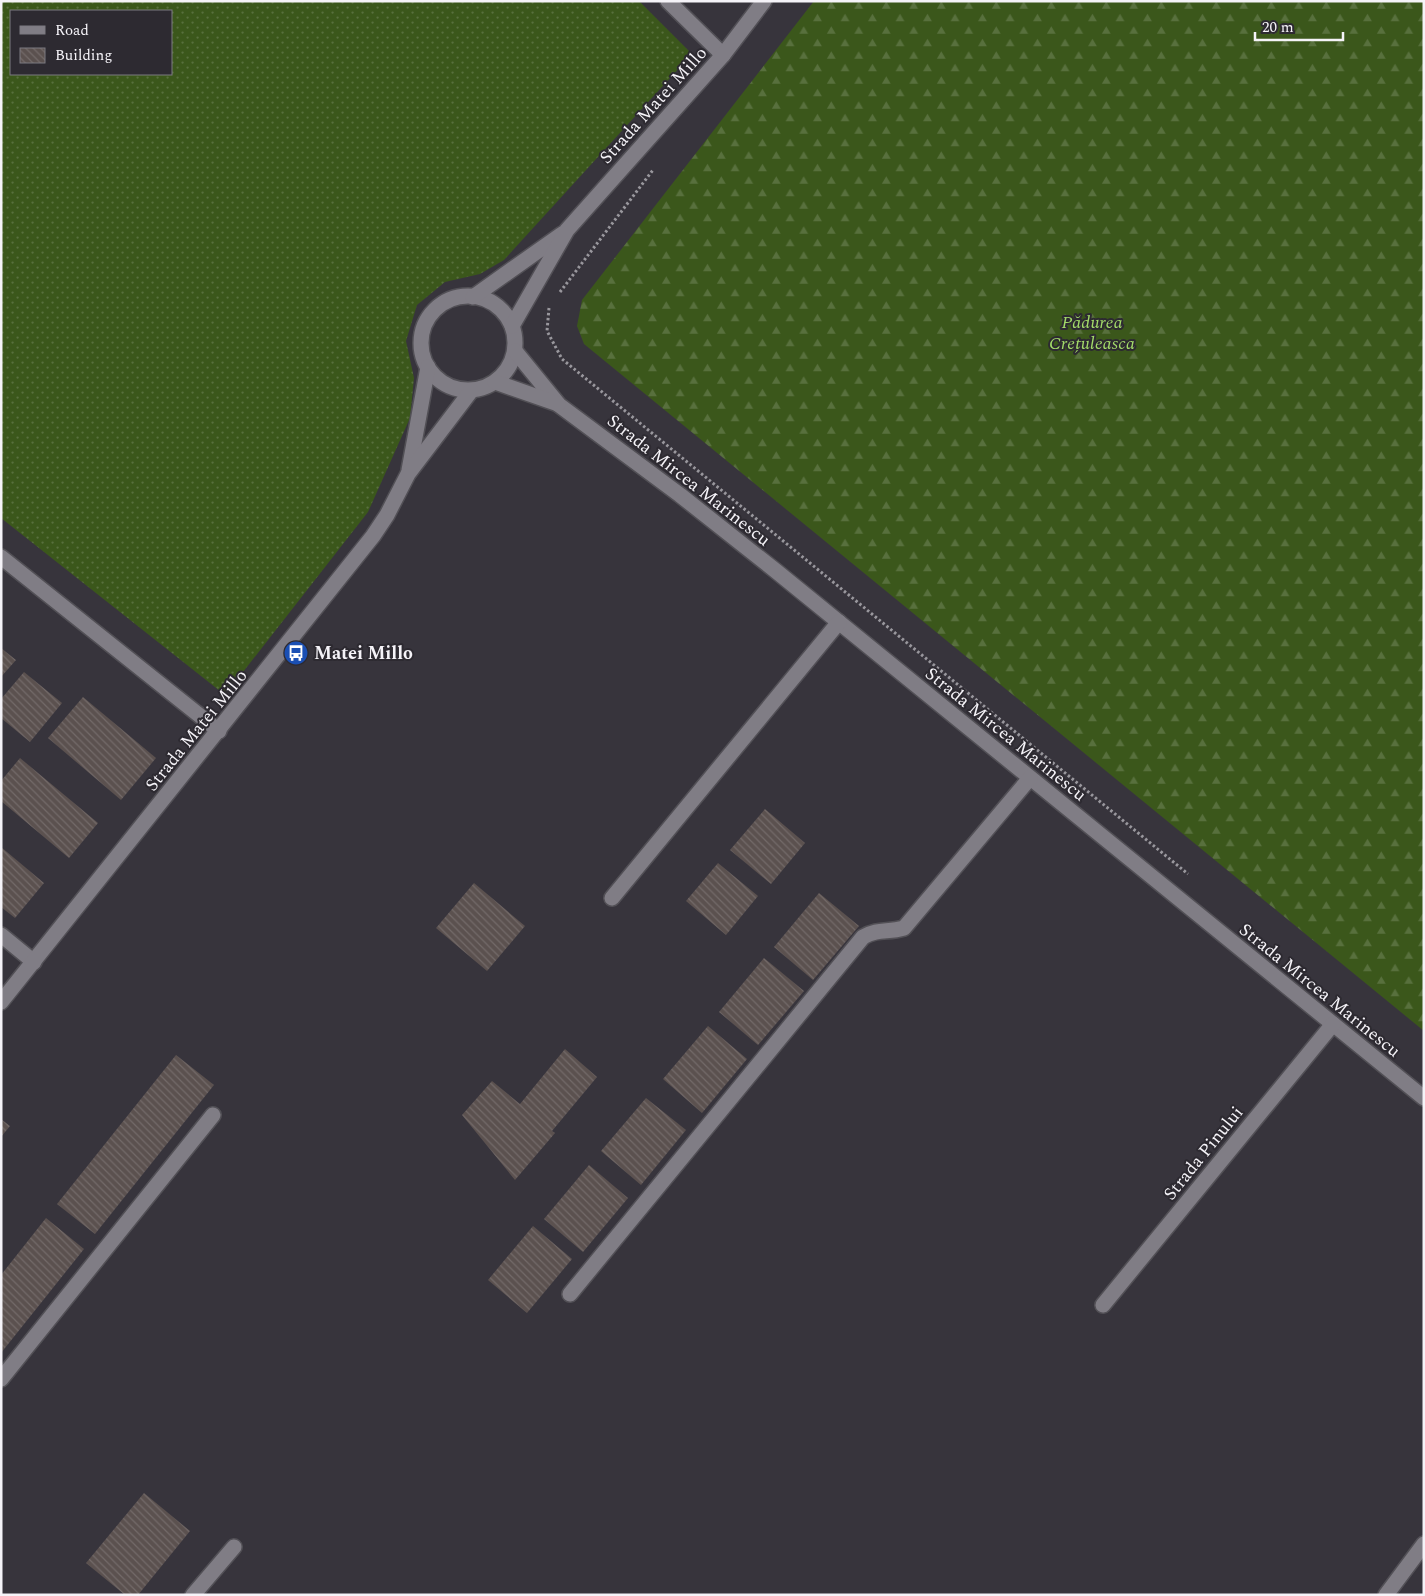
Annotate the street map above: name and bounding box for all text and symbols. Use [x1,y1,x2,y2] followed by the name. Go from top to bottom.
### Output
[10,10,172,75] legend
[1255,10,1342,42] scale bar
[1262,16,1294,39] text: 20 m
[55,19,89,42] text: Road
[593,40,714,170] street label: Strada Matei Millo
[55,44,112,67] text: Building
[1049,309,1135,357] park label: Pădurea Crețuleasca
[601,408,776,553] street label: Strada Mircea Marinescu
[283,640,309,666] bus stop icon: Matei Millo
[314,640,413,667] place label: Matei Millo
[919,661,1092,808] street label: Strada Mircea Marinescu
[139,663,254,797] street label: Strada Matei Millo
[1233,917,1406,1064] street label: Strada Mircea Marinescu
[1157,1100,1250,1206] street label: Strada Pinului

